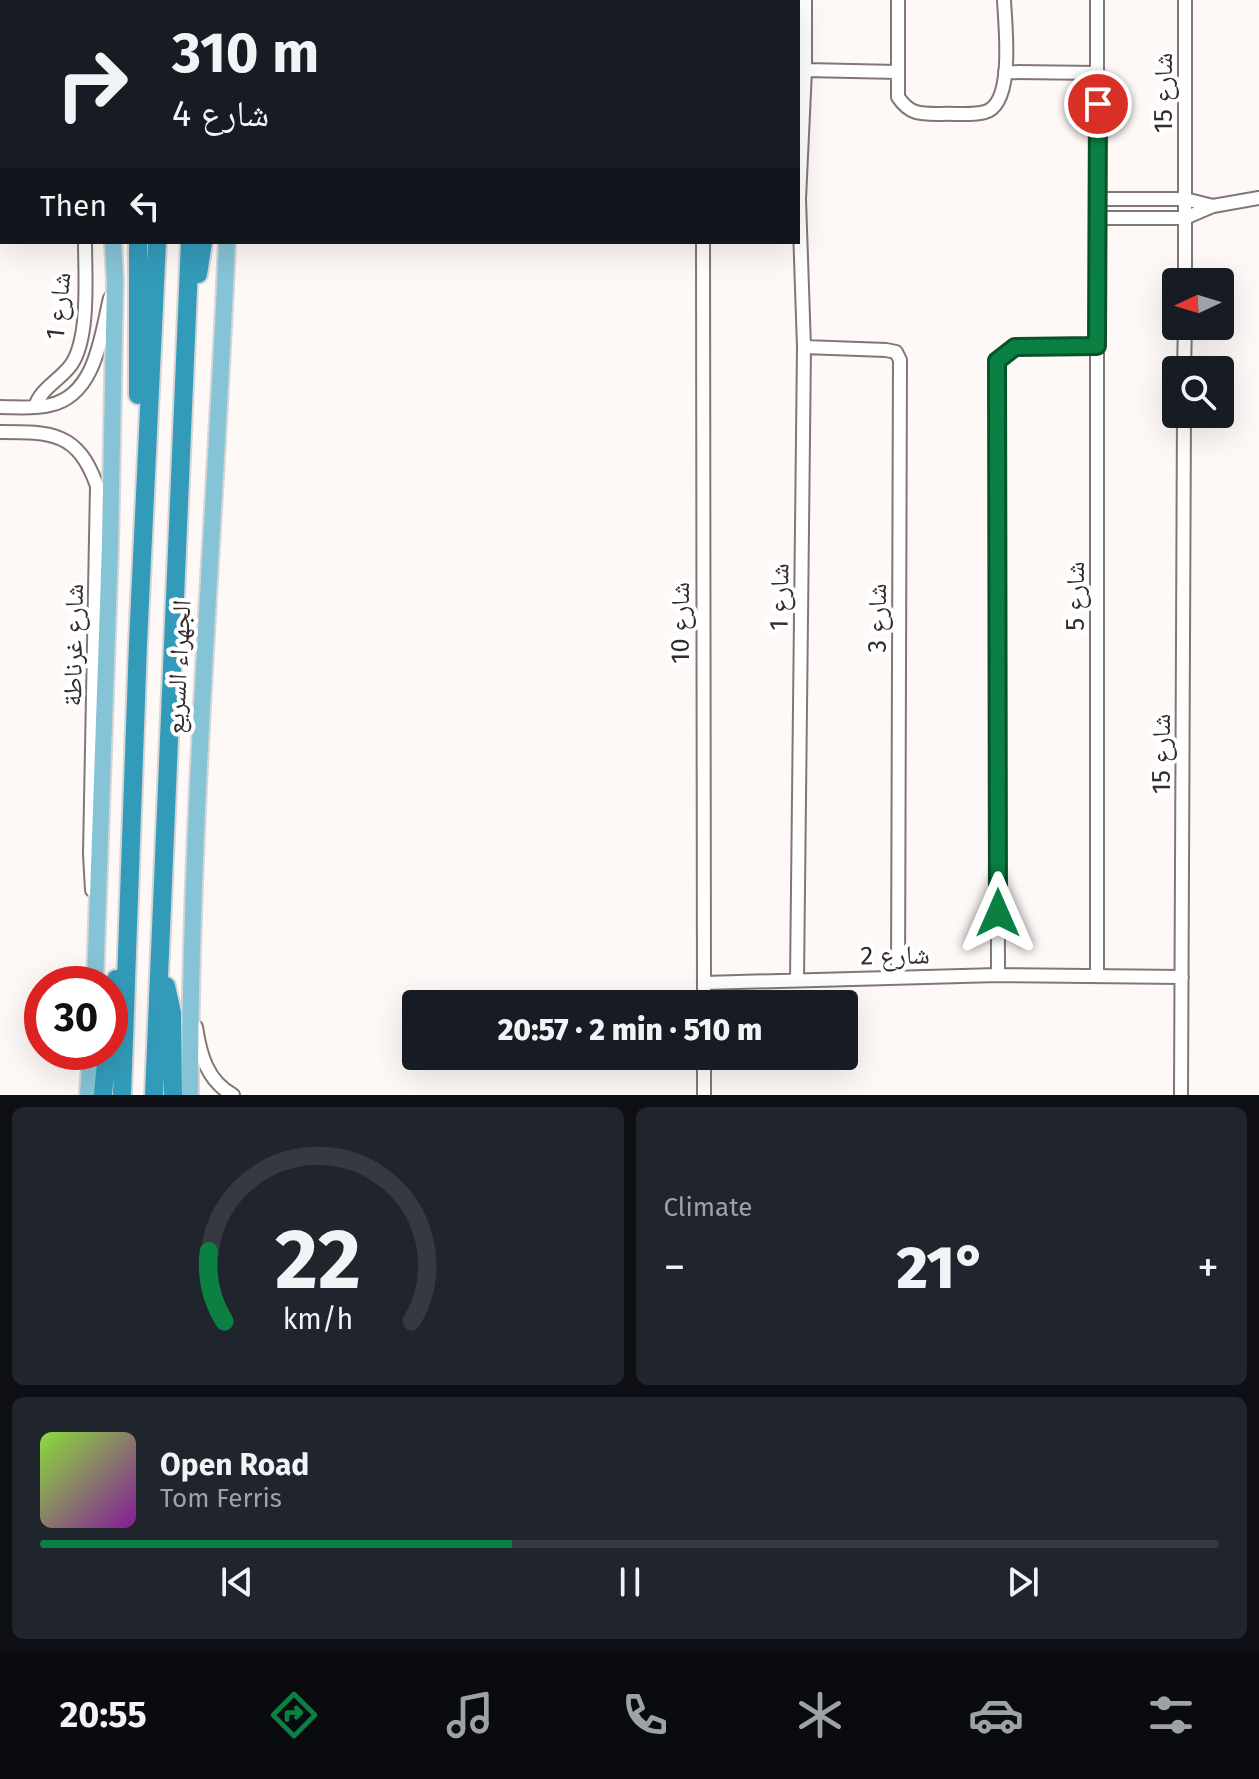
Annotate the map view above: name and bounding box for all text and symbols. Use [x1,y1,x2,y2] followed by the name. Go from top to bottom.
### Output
[172,20,319,87] text: 310 m
[40,32,144,136] icon: right
[1148,53,1179,133] street label: شارع 15
[1064,70,1132,138] pin
[1076,82,1120,126] icon: arrive
[172,92,269,136] text: شارع 4
[123,184,167,228] icon: left
[40,188,107,224] text: Then
[1162,268,1234,340] north arrow
[1162,268,1234,428] map controls
[40,271,77,341] street label: شارع 1
[1162,356,1234,428] button: search
[1060,561,1091,631] street label: شارع 5
[763,563,796,631] street label: شارع 1
[665,582,696,664] street label: شارع 10
[57,583,90,707] street label: شارع غرناطة
[862,583,893,653] street label: شارع 3
[159,599,198,735] street label: الجهراء السريع
[1146,714,1177,794] street label: شارع 15
[956,871,1040,955] position arrow
[860,939,930,972] street label: شارع 2
[24,966,128,1070] speed limit sign: 30
[498,1012,762,1048] text: 20:57 · 2 min · 510 m
[664,1192,752,1223] text: Climate
[275,1210,361,1310] text: 22
[896,1232,986,1304] text: 21°
[664,1241,686,1294] text: −
[1197,1241,1219,1294] text: +
[282,1302,353,1337] text: km/h
[160,1447,309,1483] text: Open Road
[160,1483,282,1514] text: Tom Ferris
[215,1560,259,1604] icon: previous
[608,1560,652,1604] icon: pause
[1001,1560,1045,1604] icon: next
[266,1687,322,1743] icon: directions
[442,1687,498,1743] icon: music
[617,1687,673,1743] icon: phone
[792,1687,848,1743] icon: climate
[968,1687,1024,1743] icon: car
[1143,1687,1199,1743] icon: filters
[60,1693,147,1737] text: 20:55

